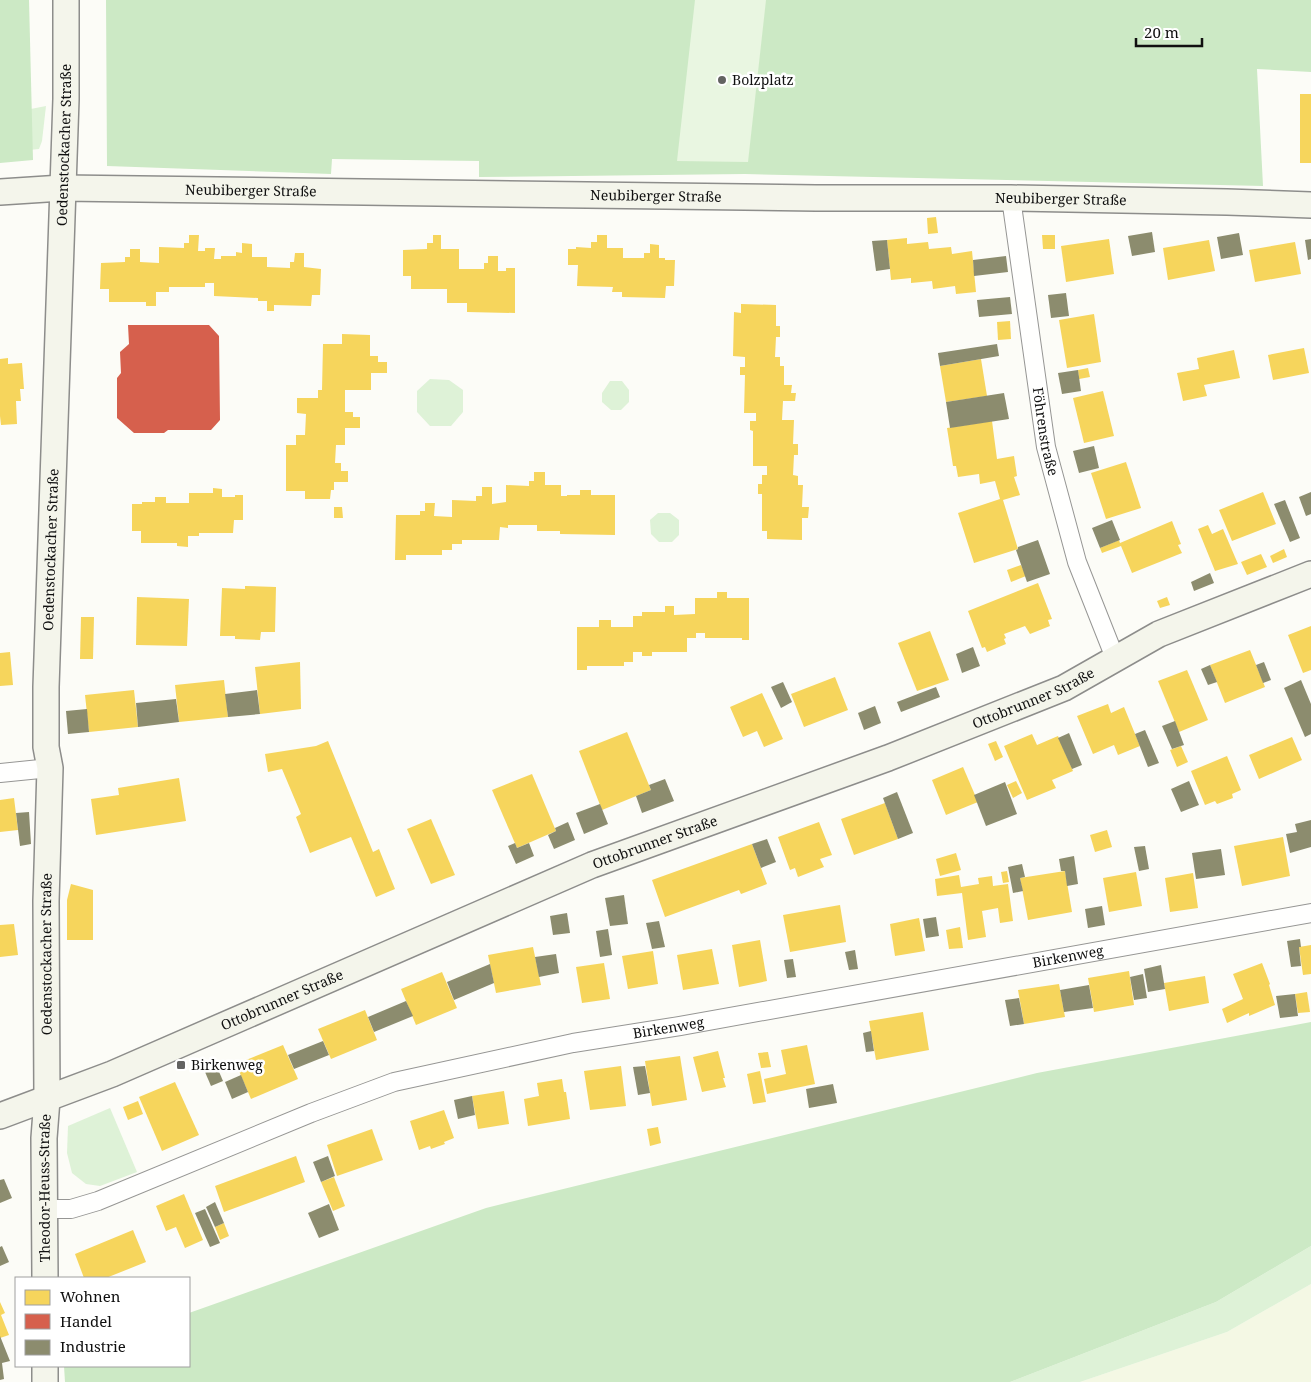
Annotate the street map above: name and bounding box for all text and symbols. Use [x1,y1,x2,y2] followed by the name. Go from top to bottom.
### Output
[1136,15,1202,47] scale bar
[1144,22,1179,42] text: 20 m
[52,64,75,226] street label: Oedenstockacher Straße
[732,70,794,89] place label: Bolzplatz
[716,74,728,86] marker: Bolzplatz
[185,180,317,200] street label: Neubiberger Straße
[590,185,722,206] street label: Neubiberger Straße
[995,188,1127,209] street label: Neubiberger Straße
[1029,386,1063,478] street label: Föhrenstraße
[38,468,62,631] street label: Oedenstockacher Straße
[969,663,1098,733] street label: Ottobrunner Straße
[590,810,720,873] street label: Ottobrunner Straße
[36,873,56,1035] street label: Oedenstockacher Straße
[1031,940,1105,972] street label: Birkenweg
[218,965,346,1035] street label: Ottobrunner Straße
[631,1012,706,1042] street label: Birkenweg
[191,1055,263,1074] place label: Birkenweg
[175,1059,187,1071] marker: Birkenweg
[34,1113,55,1262] street label: Theodor-Heuss-Straße
[15,1277,190,1367] legend
[60,1286,121,1306] text: Wohnen
[60,1311,112,1331] text: Handel
[60,1336,126,1356] text: Industrie

